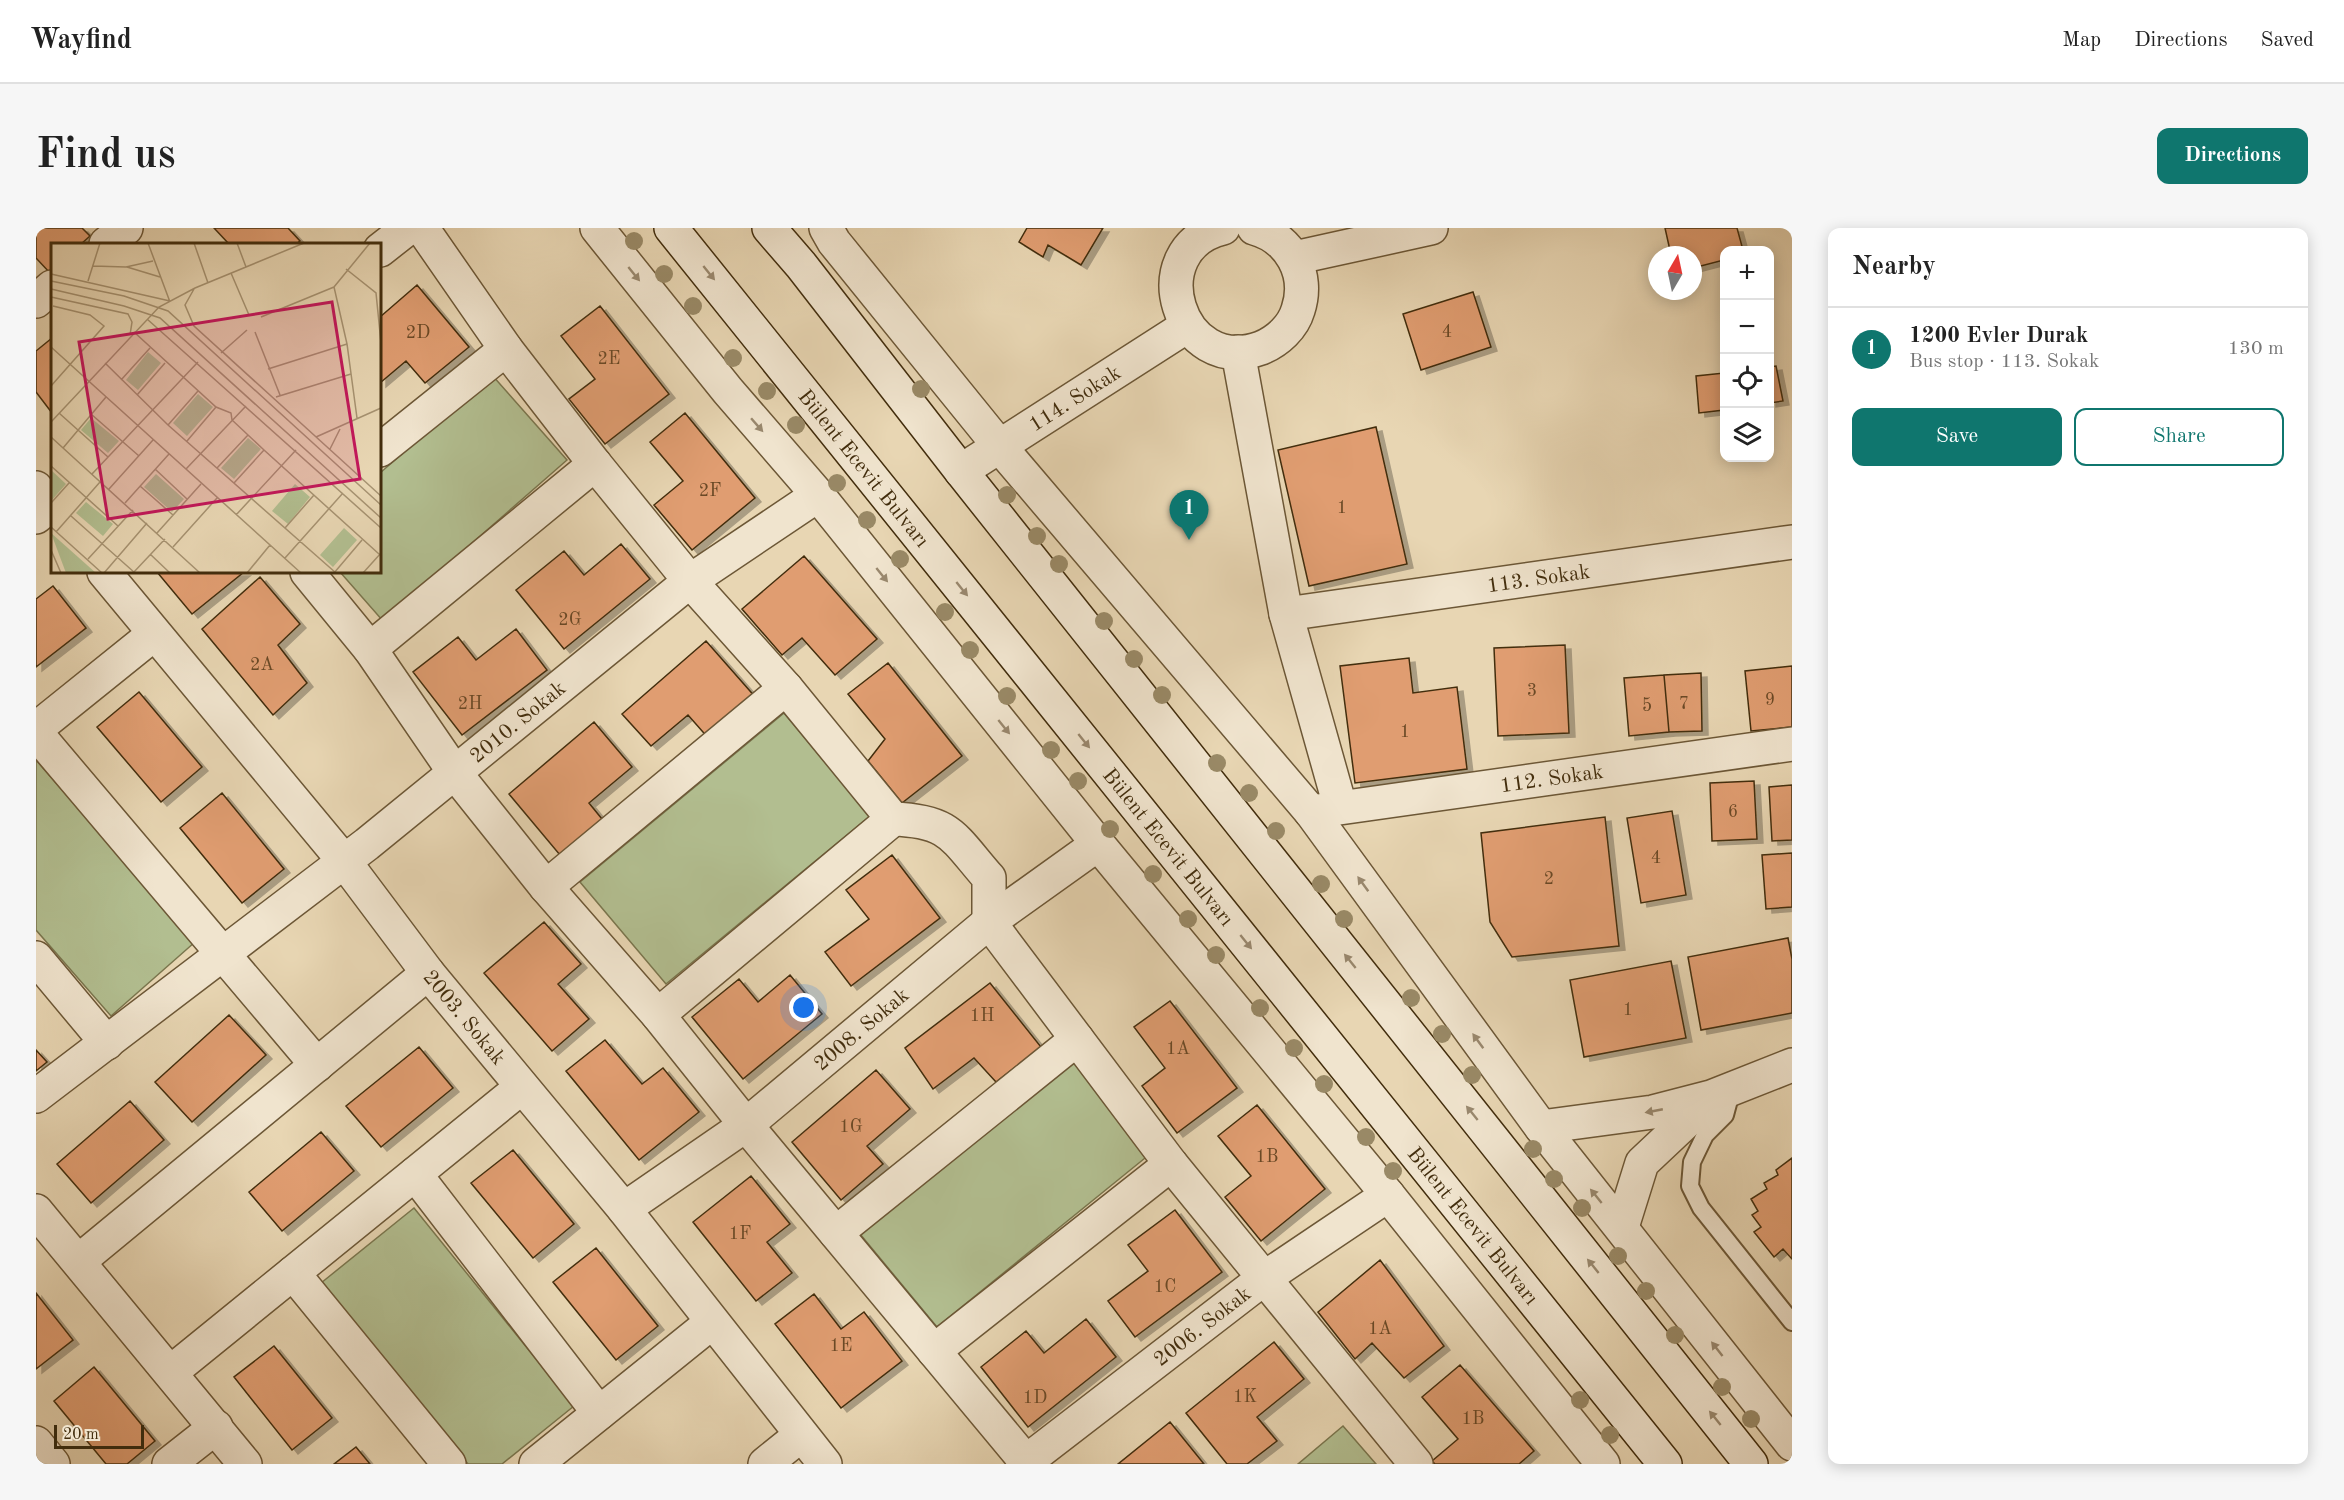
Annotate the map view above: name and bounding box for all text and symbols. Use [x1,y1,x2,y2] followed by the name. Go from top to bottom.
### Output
[30,27,132,55] text: Wayfind
[2062,30,2101,51] text: Map
[2134,30,2228,51] text: Directions
[2261,30,2314,51] text: Saved
[2157,128,2308,184] button: Directions
[36,135,175,177] text: Find us
[51,243,381,573] inset map
[1648,246,1702,300] north arrow
[1720,246,1774,462] map controls
[1720,246,1774,300] button: +
[1852,254,1936,280] text: Nearby
[702,265,715,281] one-way arrow
[627,266,640,281] one-way arrow
[1720,300,1774,354] button: −
[1442,323,1452,341] house number: 4
[406,324,430,342] house number: 2D
[1909,325,2088,347] text: 1200 Evler Durak
[1866,339,1877,359] text: 1
[2228,339,2284,359] text: 130 m
[598,350,620,368] house number: 2E
[1909,352,2100,372] text: Bus stop · 113. Sokak
[1720,354,1774,408] button: locate
[1026,362,1125,436] street label: 114. Sokak
[793,386,932,552] street label: Bülent Ecevit Bulvarı
[1720,408,1774,462] button: layers
[1852,408,2062,466] button: Save
[2074,408,2284,466] button: Share
[751,417,764,433] one-way arrow
[699,482,721,500] house number: 2F
[1170,490,1208,540] pin: 1
[1337,499,1347,517] house number: 1
[1486,562,1592,597] street label: 113. Sokak
[875,567,888,583] one-way arrow
[956,581,969,597] one-way arrow
[558,611,582,629] house number: 2G
[250,656,274,674] house number: 2A
[467,678,570,768] street label: 2010. Sokak
[1527,682,1537,700] house number: 3
[1765,691,1775,709] house number: 9
[458,695,482,713] house number: 2H
[1679,695,1689,713] house number: 7
[1642,697,1652,715] house number: 5
[997,719,1010,734] one-way arrow
[1400,723,1410,741] house number: 1
[1078,733,1091,749] one-way arrow
[1499,762,1605,797] street label: 112. Sokak
[1098,765,1237,930] street label: Bülent Ecevit Bulvarı
[1728,803,1738,821] house number: 6
[1651,849,1661,867] house number: 4
[1544,870,1554,888] house number: 2
[1357,876,1369,891] one-way arrow
[1239,934,1252,950] one-way arrow
[1345,953,1357,968] one-way arrow
[418,967,509,1070] street label: 2003. Sokak
[811,985,913,1075] street label: 2008. Sokak
[789,993,818,1022] your location
[1623,1001,1633,1019] house number: 1
[970,1007,994,1025] house number: 1H
[1472,1033,1484,1049] one-way arrow
[1166,1040,1190,1058] house number: 1A
[1465,1105,1478,1121] one-way arrow
[1645,1107,1664,1116] one-way arrow
[839,1118,863,1136] house number: 1G
[1403,1144,1541,1309] street label: Bülent Ecevit Bulvarı
[1256,1148,1278,1166] house number: 1B
[1591,1188,1603,1203] one-way arrow
[729,1225,751,1243] house number: 1F
[1588,1258,1600,1273] one-way arrow
[1154,1278,1176,1296] house number: 1C
[1150,1283,1255,1371] street label: 2006. Sokak
[1368,1320,1392,1338] house number: 1A
[830,1337,852,1355] house number: 1E
[1712,1341,1724,1356] one-way arrow
[1233,1388,1257,1406] house number: 1K
[1023,1389,1047,1407] house number: 1D
[1462,1410,1484,1428] house number: 1B
[1708,1410,1721,1426] one-way arrow
[54,1422,144,1450] scale bar
[63,1427,99,1443] text: 20 m

